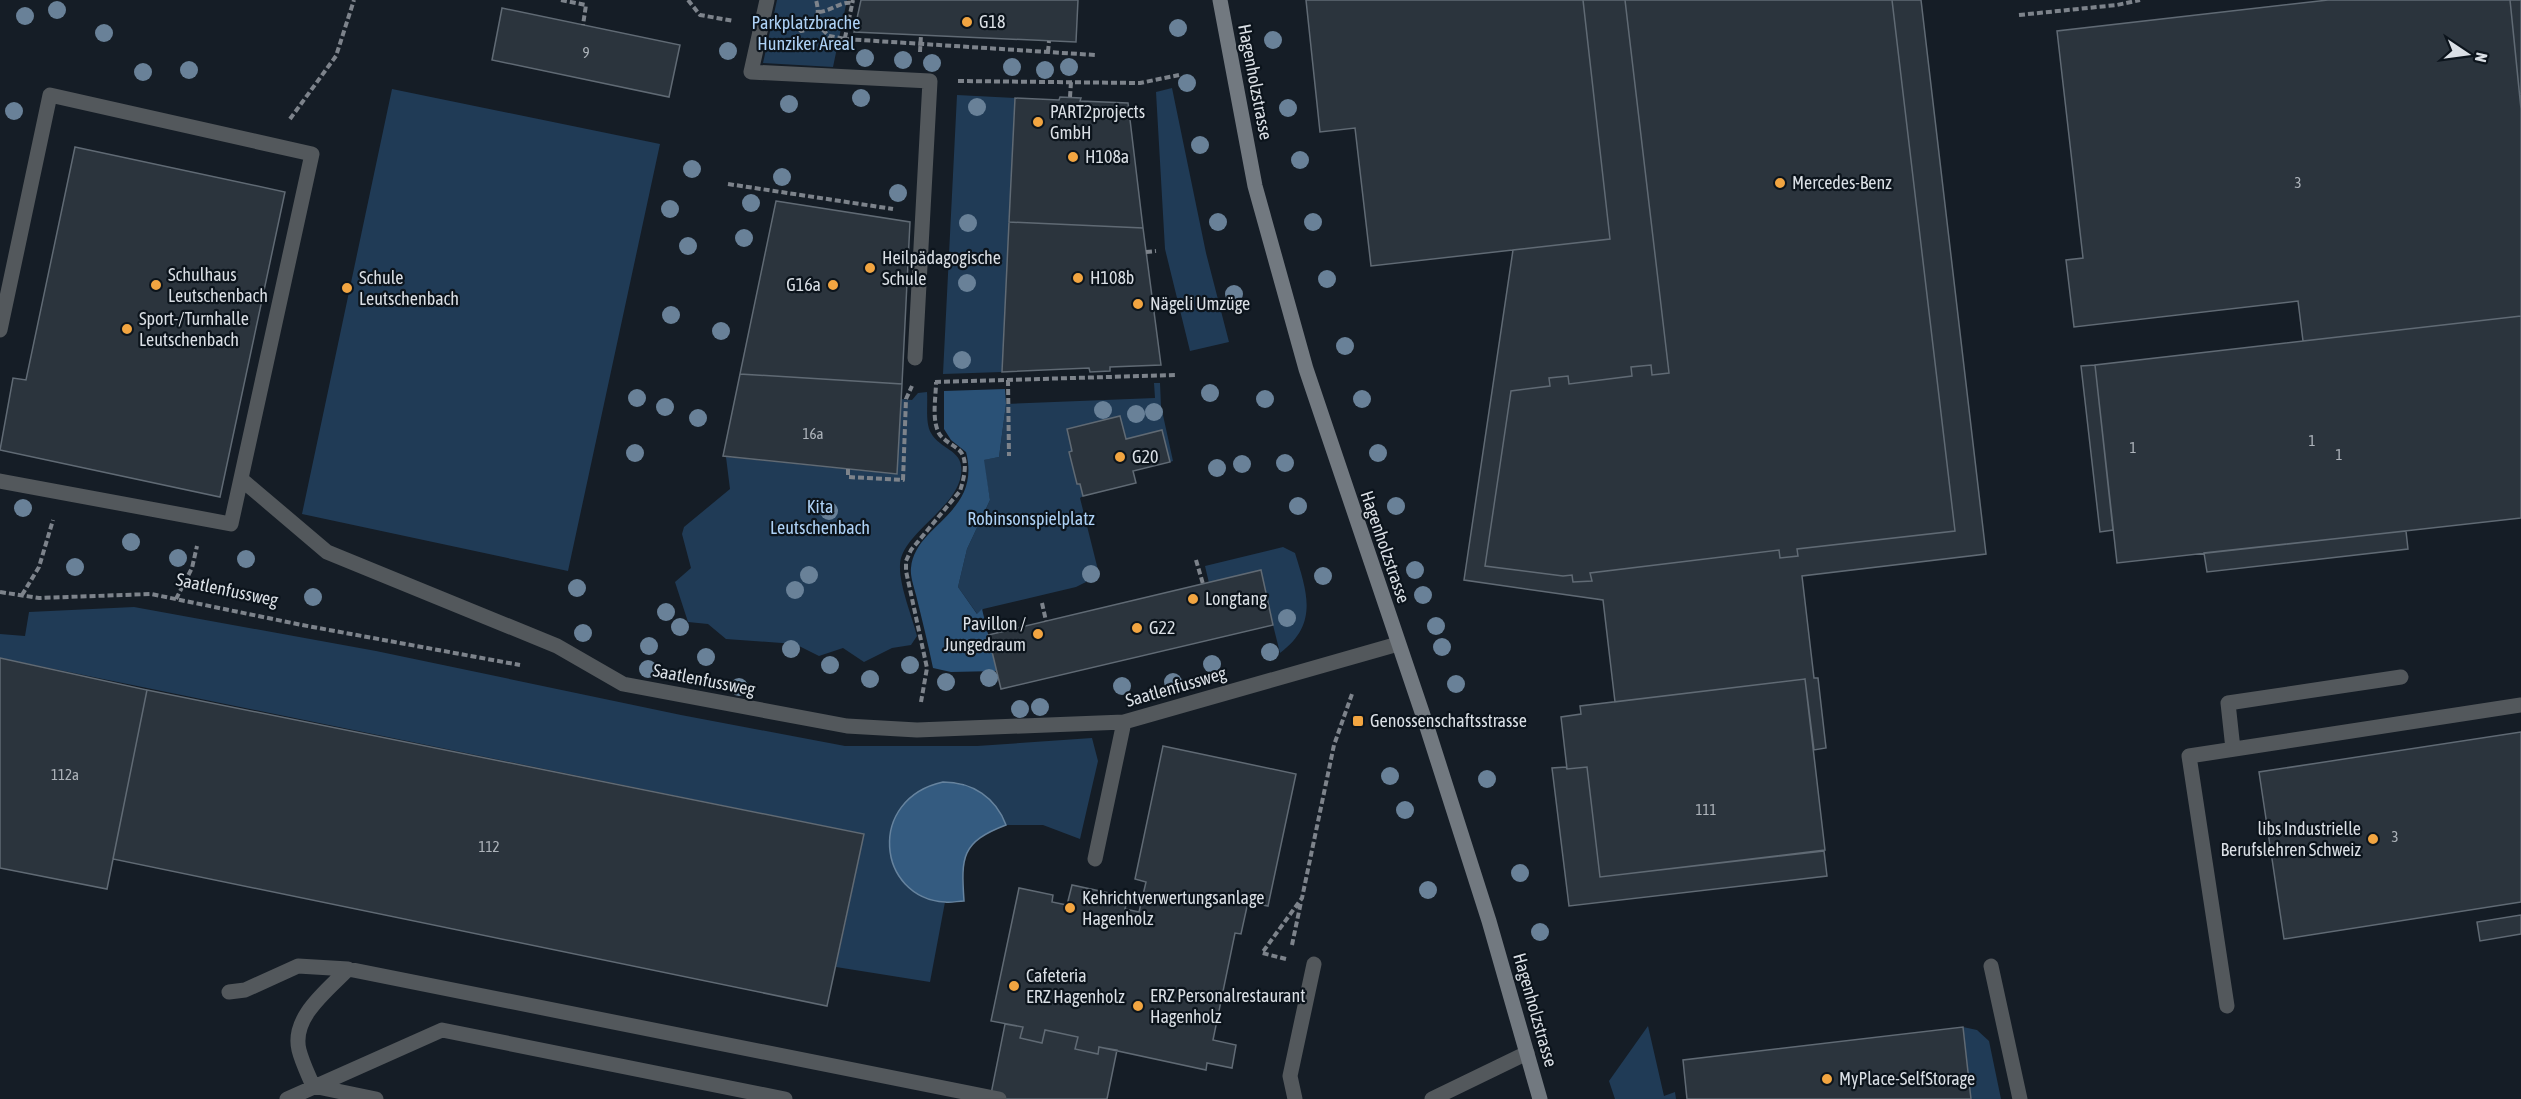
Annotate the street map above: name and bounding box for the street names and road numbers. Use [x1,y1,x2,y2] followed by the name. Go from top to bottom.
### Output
[1234,22,1277,141] street label: Hagenholzstrasse
[1356,488,1414,606] street label: Hagenholzstrasse
[174,568,280,611] street label: Saatlenfussweg
[651,659,757,700] street label: Saatlenfussweg
[1123,662,1229,711] street label: Saatlenfussweg
[1509,951,1562,1069] street label: Hagenholzstrasse

